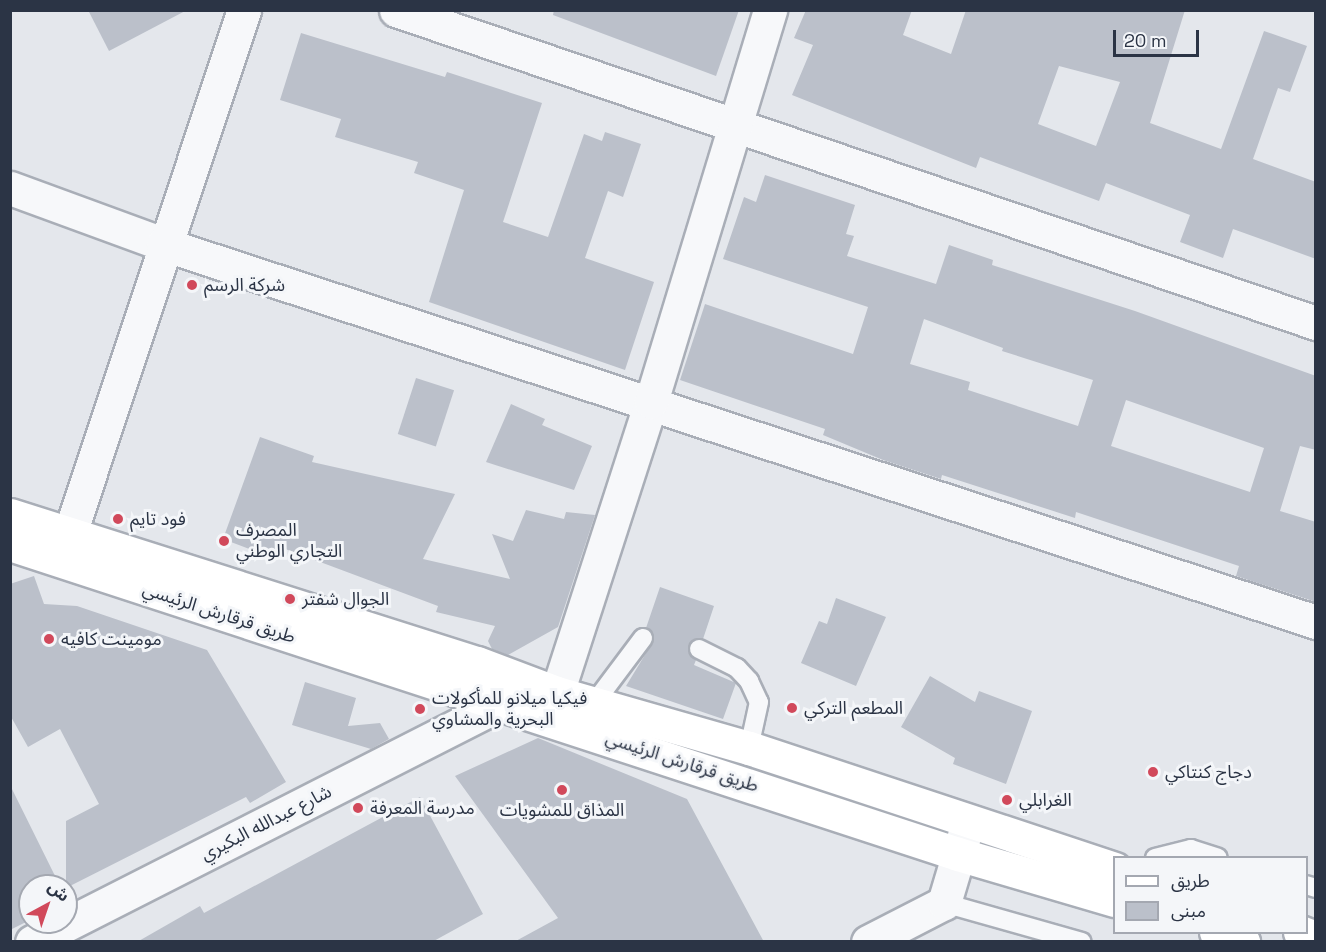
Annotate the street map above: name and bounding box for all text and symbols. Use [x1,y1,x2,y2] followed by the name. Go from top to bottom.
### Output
[1116,18,1202,56] scale bar
[1124,29,1167,52] text: 20 m
[204,274,285,296] place label: شركة الرسم
[185,278,199,292] marker: شركة الرسم
[130,508,186,530] place label: فود تايم
[111,512,125,526] marker: فود تايم
[236,520,342,562] place label: المصرف التجاري الوطني
[217,534,231,548] marker: المصرف التجاري الوطني
[140,578,298,648] street label: طريق قرقارش الرئيسي
[302,588,389,610] place label: الجوال شفتر
[283,592,297,606] marker: الجوال شفتر
[61,628,162,650] place label: مومينت كافيه
[42,632,56,646] marker: مومينت كافيه
[432,688,587,730] place label: فيكيا ميلانو للمأكولات البحرية والمشاوي
[804,697,903,719] place label: المطعم التركي
[785,701,799,715] marker: المطعم التركي
[413,702,427,716] marker: فيكيا ميلانو للمأكولات البحرية والمشاوي
[603,727,761,797] street label: طريق قرقارش الرئيسي
[1165,761,1252,783] place label: دجاج كنتاكي
[1146,765,1160,779] marker: دجاج كنتاكي
[197,781,335,865] street label: شارع عبدالله البكيري
[555,783,569,797] marker: المذاق للمشويات
[1019,789,1072,811] place label: الغرابلي
[1000,793,1014,807] marker: الغرابلي
[370,797,475,819] place label: مدرسة المعرفة
[500,799,624,821] place label: المذاق للمشويات
[351,801,365,815] marker: مدرسة المعرفة
[1113,856,1308,934] legend
[1171,869,1210,892] text: طريق
[18,874,78,934] north arrow
[43,876,74,906] text: ش
[1171,899,1206,922] text: مبنى

